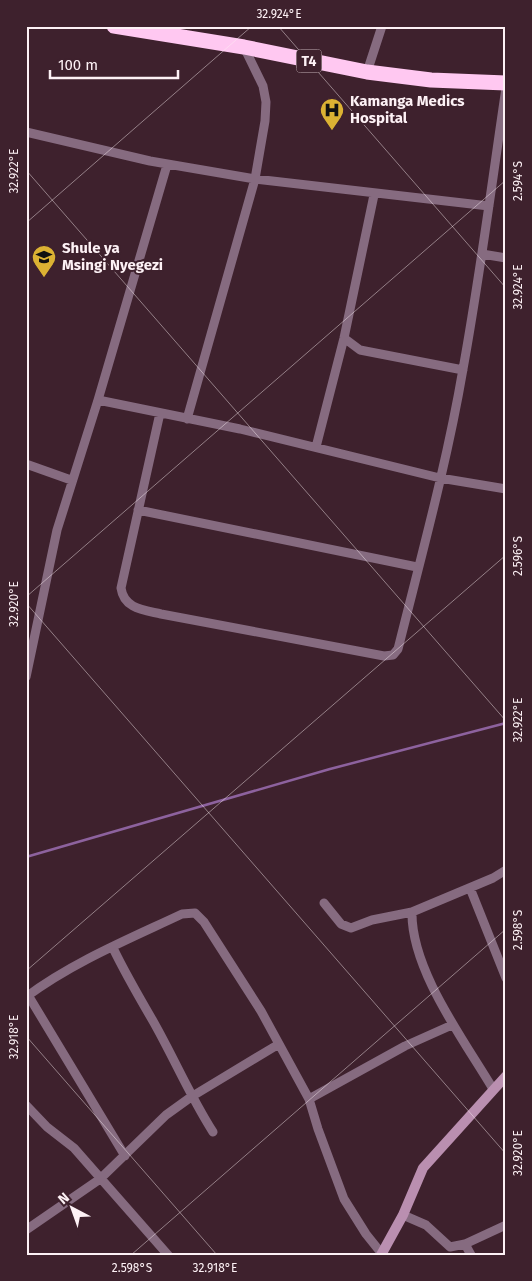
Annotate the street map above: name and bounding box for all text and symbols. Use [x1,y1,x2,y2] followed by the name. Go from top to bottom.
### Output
[256,7,302,21] text: 32.924°E
[50,48,178,80] scale bar
[296,49,322,72] road number: T4
[58,56,98,74] text: 100 m
[350,92,465,127] place label: Kamanga Medics Hospital
[319,97,345,131] hospital icon: Kamanga Medics Hospital
[7,148,21,194] text: 32.922°E
[511,160,525,201] text: 2.594°S
[62,239,163,274] place label: Shule ya Msingi Nyegezi
[31,244,57,278] school or university icon: Shule ya Msingi Nyegezi
[511,264,525,310] text: 32.924°E
[511,535,525,576] text: 2.596°S
[7,581,21,627] text: 32.920°E
[511,697,525,743] text: 32.922°E
[511,909,525,950] text: 2.598°S
[7,1015,21,1059] text: 32.918°E
[511,1130,525,1176] text: 32.920°E
[48,1184,98,1234] north arrow
[55,1189,73,1208] text: N
[112,1261,153,1275] text: 2.598°S
[193,1261,237,1275] text: 32.918°E

